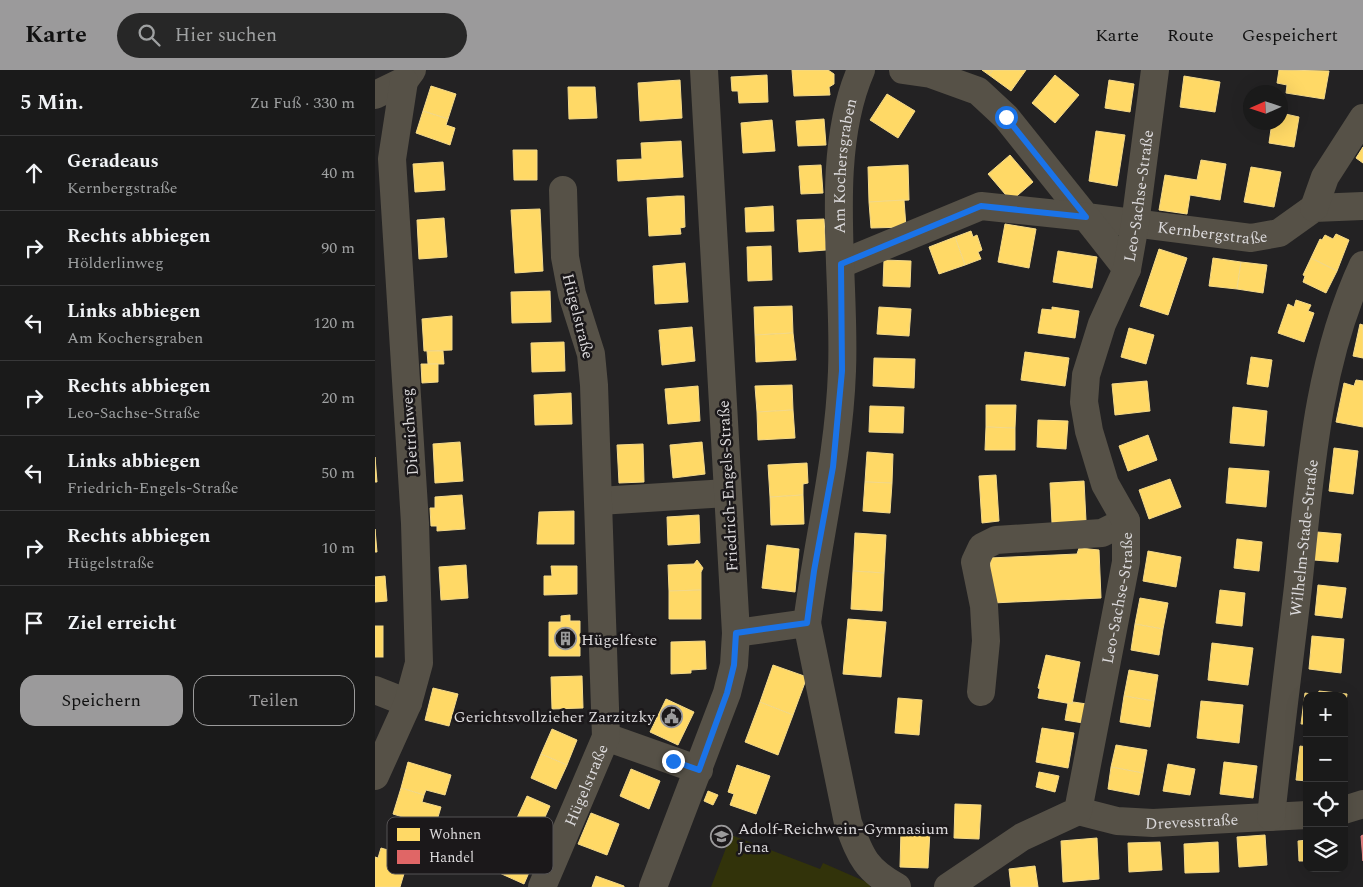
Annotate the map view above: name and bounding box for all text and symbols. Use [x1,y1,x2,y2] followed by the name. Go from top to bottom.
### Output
[117,13,467,58] search box
[25,17,87,53] text: Karte
[135,21,163,49] icon: search
[175,21,277,50] text: Hier suchen
[1095,22,1139,49] text: Karte
[1167,22,1214,49] text: Route
[1242,22,1338,49] text: Gespeichert
[1243,85,1288,130] north arrow
[20,87,84,119] text: 5 Min.
[250,91,355,115] text: Zu Fuß · 330 m
[828,96,863,234] street label: Am Kochersgraben
[995,106,1018,129] route start
[1117,128,1160,264] street label: Leo-Sachse-Straße
[67,147,159,176] text: Geradeaus
[20,159,48,187] icon: ahead
[321,161,355,185] text: 40 m
[67,176,177,200] text: Kernbergstraße
[1156,215,1269,251] street label: Kernbergstraße
[67,222,211,251] text: Rechts abbiegen
[20,234,48,262] icon: right
[321,236,355,260] text: 90 m
[67,251,164,275] text: Hölderlinweg
[556,271,600,361] street label: Hügelstraße
[67,297,201,326] text: Links abbiegen
[20,309,48,337] icon: left
[313,311,355,335] text: 120 m
[67,326,203,350] text: Am Kochersgraben
[67,372,211,401] text: Rechts abbiegen
[20,384,48,412] icon: right
[321,386,355,410] text: 20 m
[395,387,425,477] street label: Dietrichweg
[712,400,744,572] street label: Friedrich-Engels-Straße
[67,401,200,425] text: Leo-Sachse-Straße
[67,447,201,476] text: Links abbiegen
[1284,458,1325,618] street label: Wilhelm-Stade-Straße
[20,459,48,487] icon: left
[321,461,355,485] text: 50 m
[67,476,239,500] text: Friedrich-Engels-Straße
[67,522,211,551] text: Rechts abbiegen
[1096,532,1139,666] street label: Leo-Sachse-Straße
[20,534,48,562] icon: right
[321,536,355,560] text: 10 m
[67,551,154,575] text: Hügelstraße
[20,609,48,637] icon: arrive
[67,609,177,638] text: Ziel erreicht
[553,627,577,651] building icon: Hügelfeste
[581,628,657,652] place label: Hügelfeste
[20,675,183,726] button: Speichern
[193,675,355,726] button: Teilen
[1303,692,1348,872] map controls
[1303,692,1348,737] button: +
[659,704,683,728] public building icon: Gerichtsvollzieher Zarzitzky
[453,705,656,729] place label: Gerichtsvollzieher Zarzitzky
[1303,737,1348,782] button: −
[558,740,615,830] street label: Hügelstraße
[662,750,685,773] route end
[1303,782,1348,827] button: locate
[1144,808,1239,836] street label: Drevesstraße
[387,817,553,874] legend
[738,817,949,859] place label: Adolf-Reichwein-Gymnasium Jena
[429,824,481,845] text: Wohnen
[710,825,734,849] school or university icon: Adolf-Reichwein-Gymnasium Jena
[1303,827,1348,872] button: layers
[429,847,474,868] text: Handel

